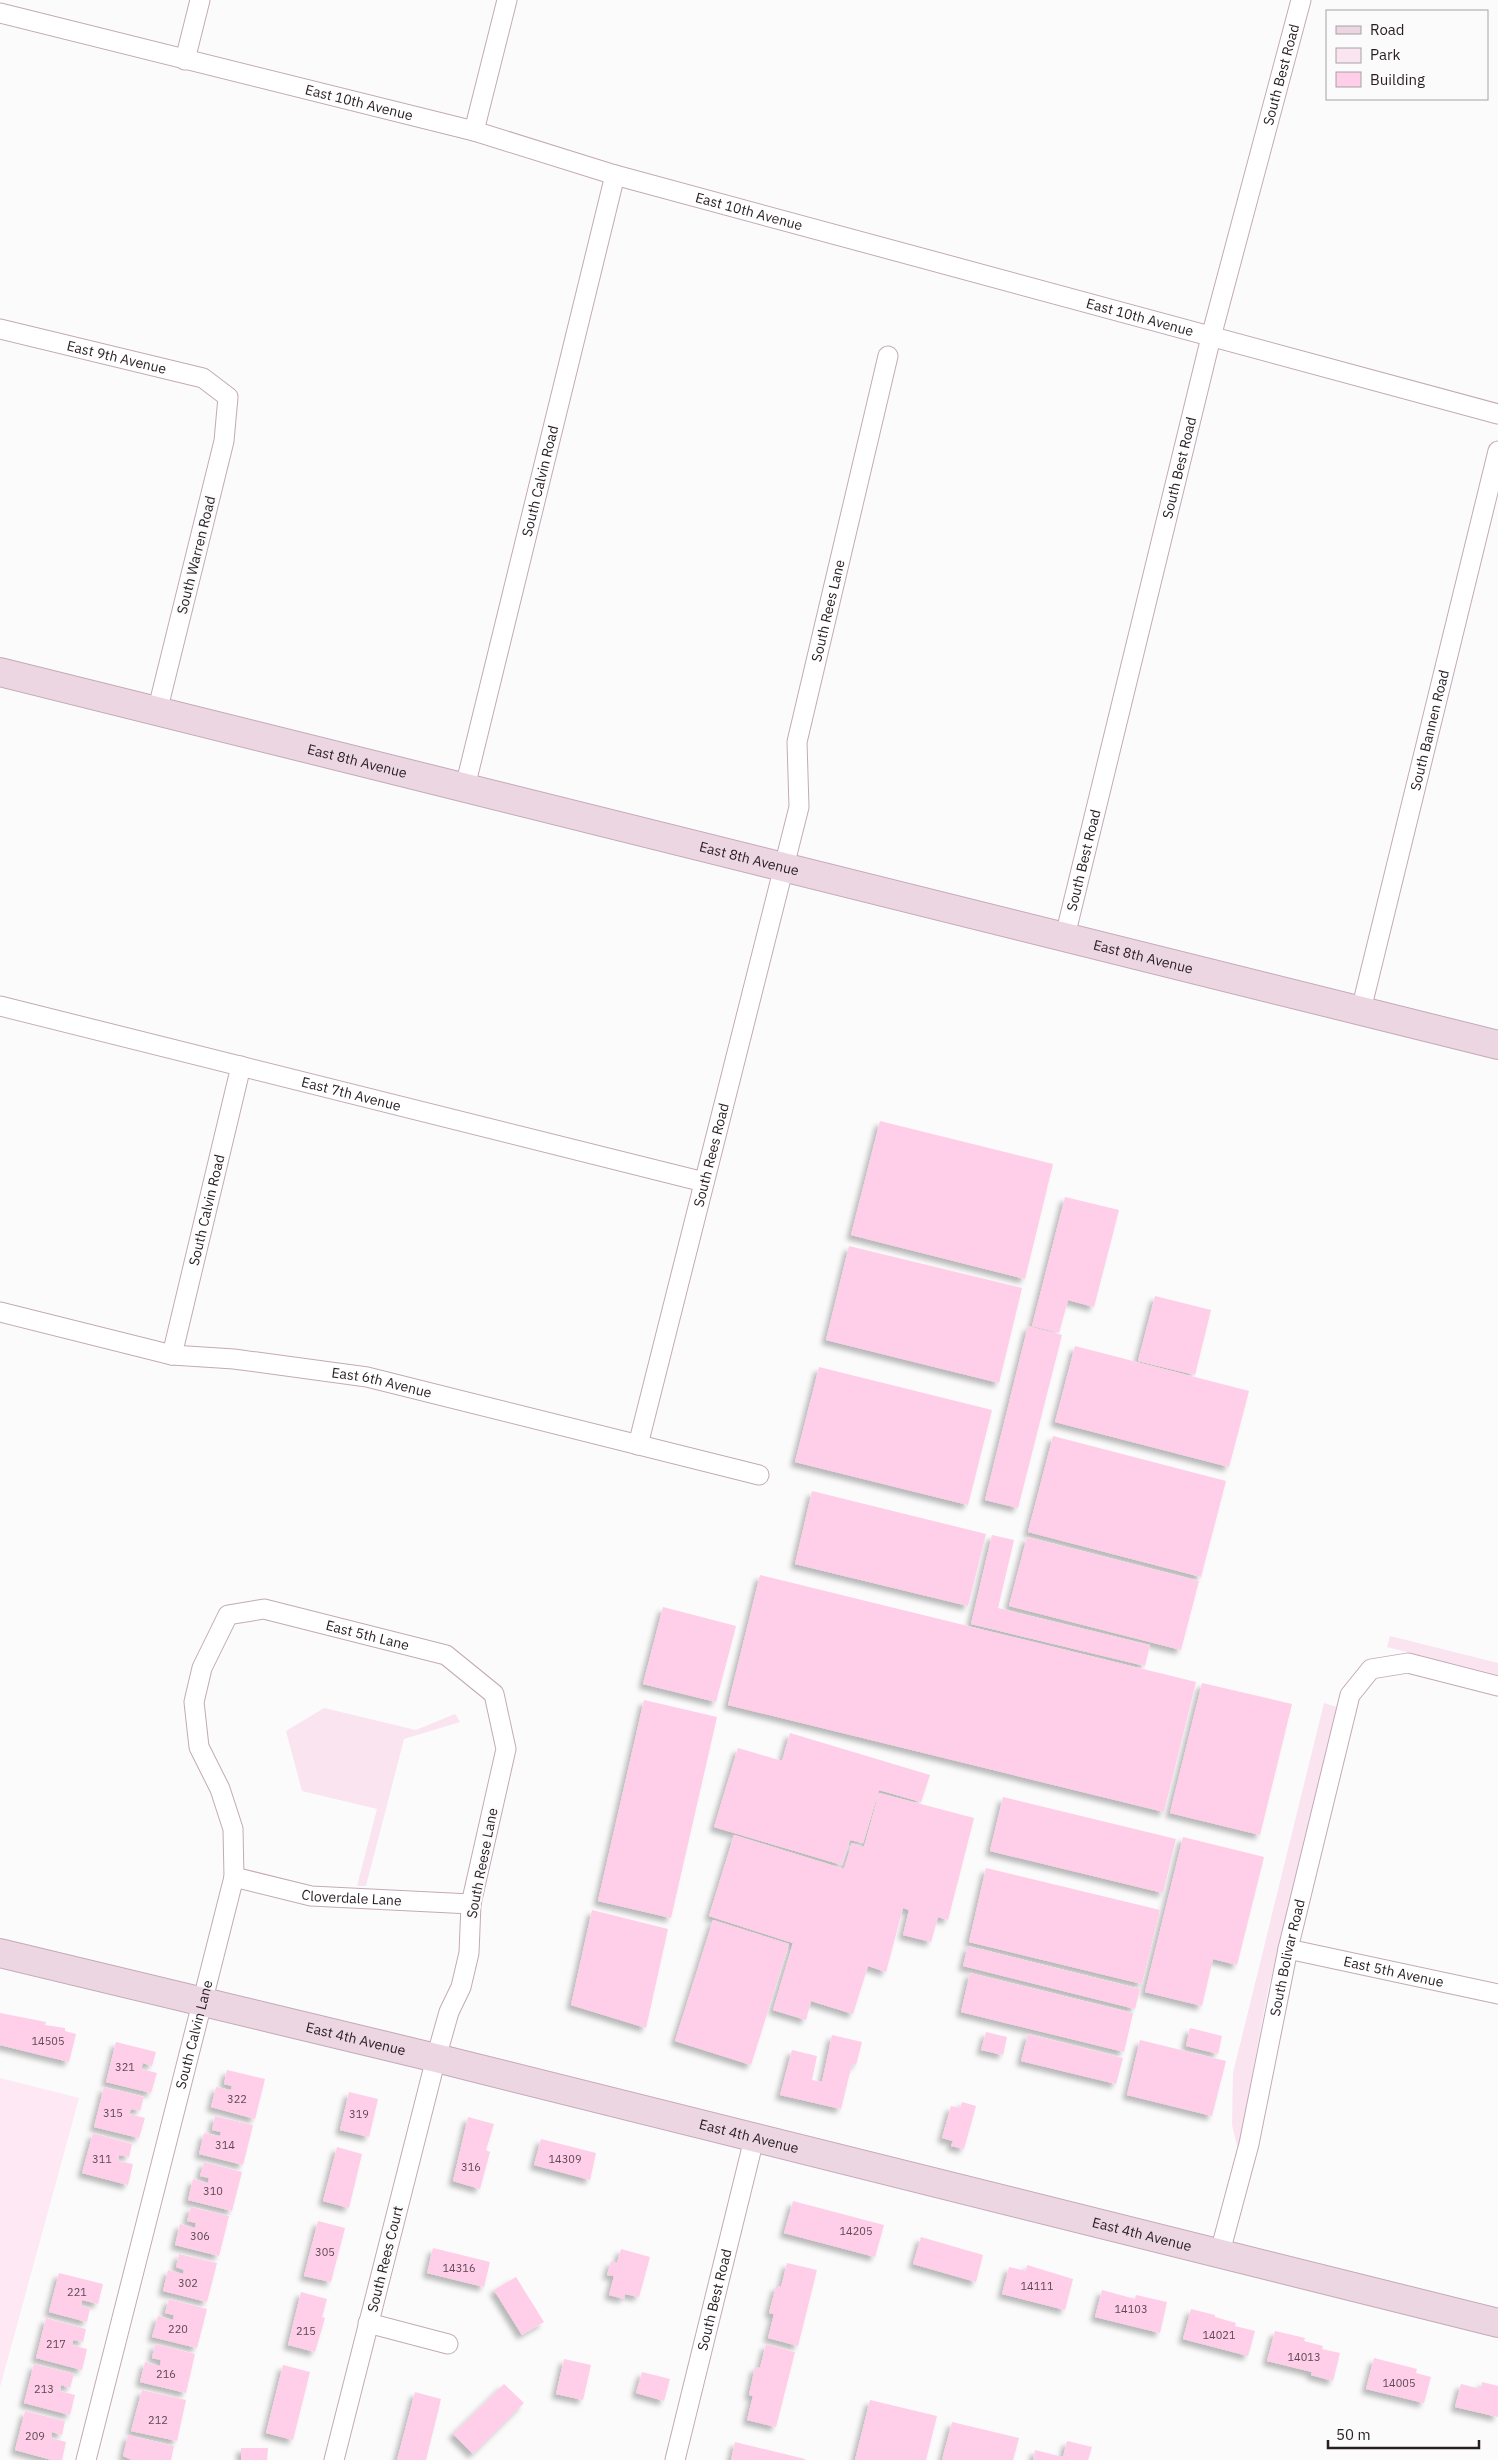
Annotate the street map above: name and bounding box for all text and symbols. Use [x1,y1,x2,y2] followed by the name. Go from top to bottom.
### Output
[1326,10,1488,100] legend
[1370,20,1405,39] text: Road
[1259,22,1303,127] street label: South Best Road
[1370,45,1400,64] text: Park
[1370,70,1425,89] text: Building
[303,80,415,125] street label: East 10th Avenue
[693,188,805,234] street label: East 10th Avenue
[1084,294,1196,340] street label: East 10th Avenue
[65,336,169,378] street label: East 9th Avenue
[1158,415,1200,520] street label: South Best Road
[518,424,562,538] street label: South Calvin Road
[173,494,219,616] street label: South Warren Road
[807,557,849,664] street label: South Rees Lane
[1406,668,1453,793] street label: South Bannen Road
[305,740,409,782] street label: East 8th Avenue
[1062,807,1105,913] street label: South Best Road
[697,837,801,880] street label: East 8th Avenue
[1091,936,1195,978] street label: East 8th Avenue
[300,1073,403,1115] street label: East 7th Avenue
[689,1101,733,1209] street label: South Rees Road
[185,1153,229,1268] street label: South Calvin Road
[330,1363,434,1402] street label: East 6th Avenue
[324,1616,411,1654] street label: East 5th Lane
[462,1806,502,1920] street label: South Reese Lane
[300,1885,403,1910] street label: Cloverdale Lane
[1266,1897,1309,2018] street label: South Bolivar Road
[1342,1952,1446,1991] street label: East 5th Avenue
[172,1978,217,2091] street label: South Calvin Lane
[304,2018,408,2059] street label: East 4th Avenue
[32,2034,65,2048] house number: 14505
[115,2060,135,2074] house number: 321
[227,2092,247,2106] house number: 322
[103,2106,123,2120] house number: 315
[349,2107,369,2121] house number: 319
[697,2115,801,2157] street label: East 4th Avenue
[215,2138,235,2152] house number: 314
[92,2152,112,2166] house number: 311
[549,2152,582,2166] house number: 14309
[461,2160,481,2174] house number: 316
[203,2184,223,2198] house number: 310
[363,2204,407,2314] street label: South Rees Court
[1090,2213,1194,2255] street label: East 4th Avenue
[840,2224,873,2238] house number: 14205
[190,2229,210,2243] house number: 306
[315,2245,335,2259] house number: 305
[693,2247,736,2352] street label: South Best Road
[443,2261,476,2275] house number: 14316
[178,2276,198,2290] house number: 302
[1021,2279,1054,2293] house number: 14111
[67,2285,87,2299] house number: 221
[1115,2302,1148,2316] house number: 14103
[168,2322,188,2336] house number: 220
[296,2324,316,2338] house number: 215
[1203,2328,1236,2342] house number: 14021
[46,2337,66,2351] house number: 217
[1288,2350,1321,2364] house number: 14013
[156,2367,176,2381] house number: 216
[1383,2376,1416,2390] house number: 14005
[34,2382,54,2396] house number: 213
[148,2413,168,2427] house number: 212
[1328,2418,1479,2450] scale bar
[1336,2425,1371,2444] text: 50 m
[25,2429,45,2443] house number: 209

